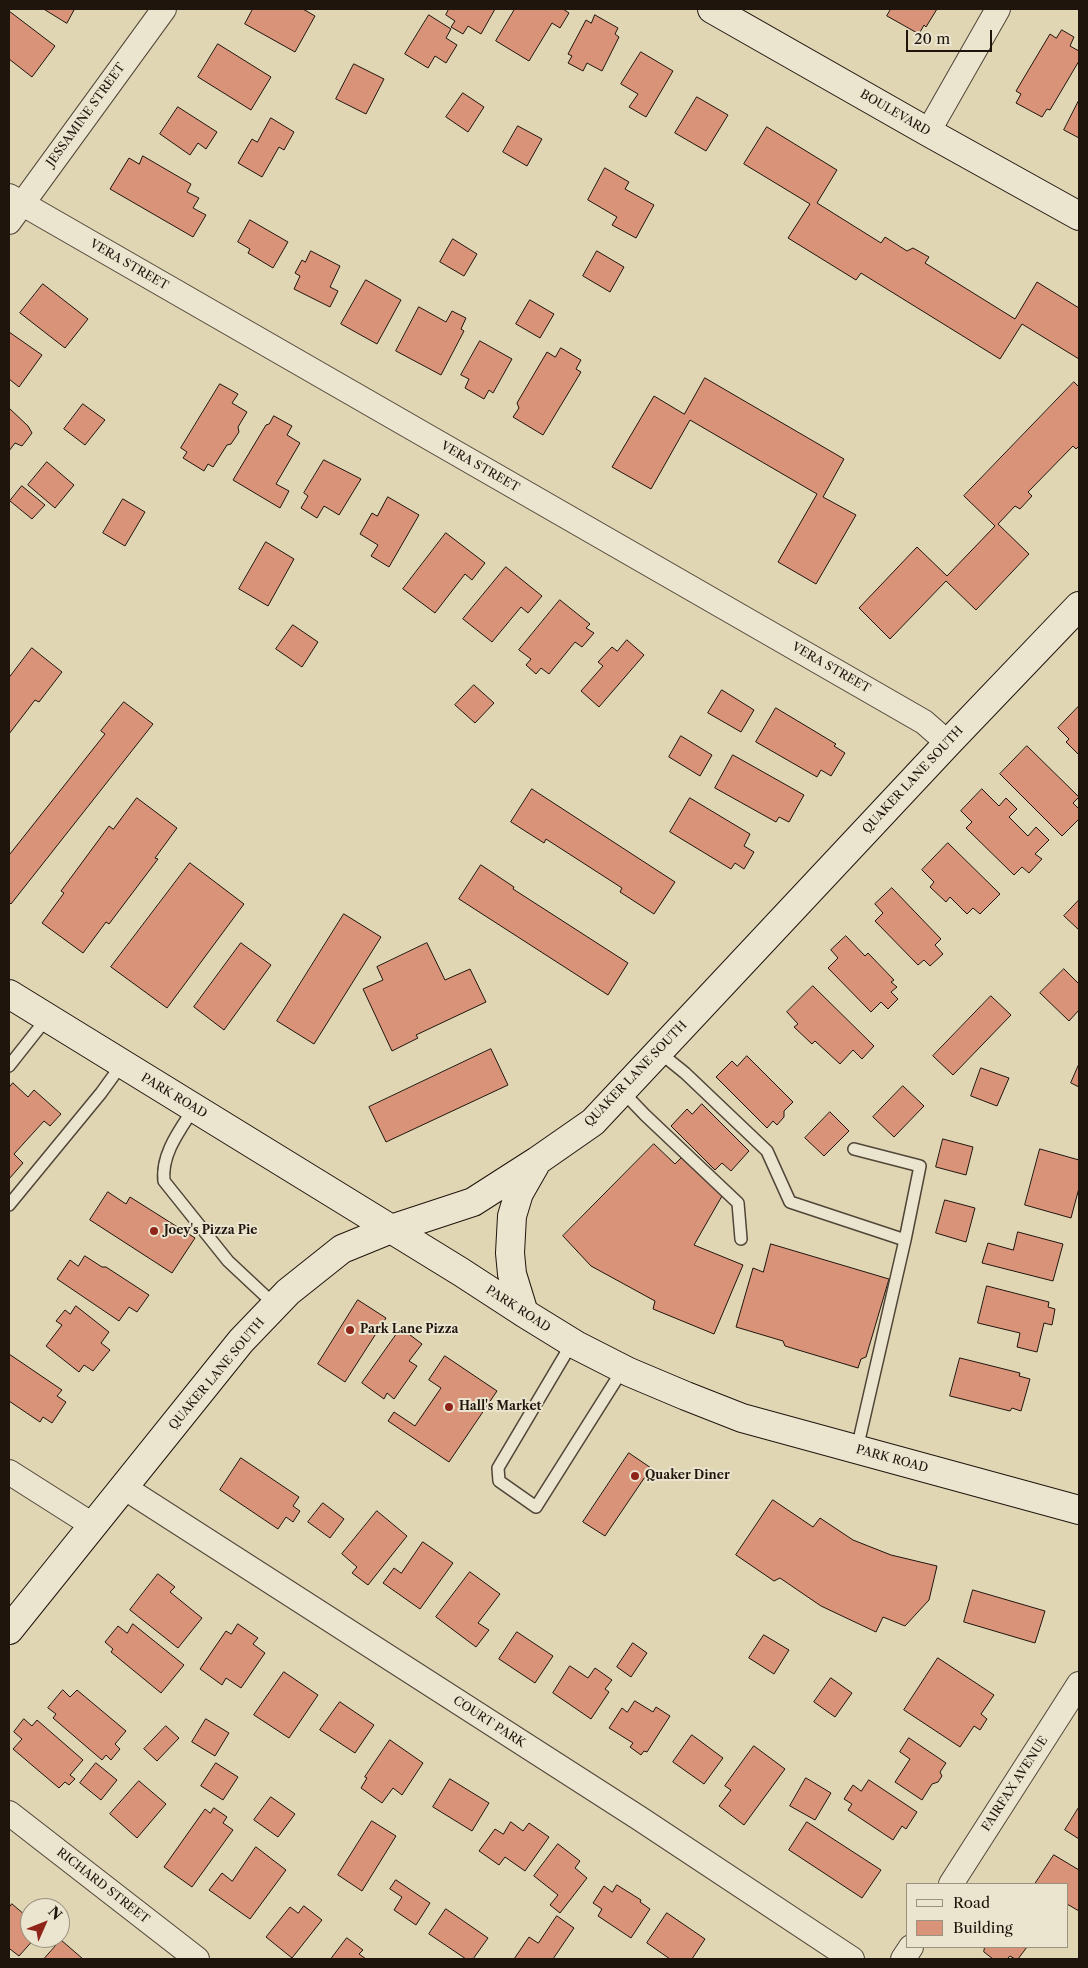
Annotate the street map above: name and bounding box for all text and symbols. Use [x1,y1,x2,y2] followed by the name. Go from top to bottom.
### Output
[908,20,994,52] scale bar
[914,29,950,48] text: 20 m
[44,61,128,169] street label: JESSAMINE STREET
[857,87,933,139] street label: BOULEVARD
[87,237,171,293] street label: VERA STREET
[438,439,522,495] street label: VERA STREET
[789,640,873,696] street label: VERA STREET
[860,724,966,836] street label: QUAKER LANE SOUTH
[582,1018,690,1130] street label: QUAKER LANE SOUTH
[138,1071,210,1121] street label: PARK ROAD
[164,1224,257,1238] place label: Joey's Pizza Pie
[148,1225,160,1237] marker: Joey's Pizza Pie
[483,1283,553,1335] street label: PARK ROAD
[166,1315,268,1433] street label: QUAKER LANE SOUTH
[360,1323,458,1337] place label: Park Lane Pizza
[344,1324,356,1336] marker: Park Lane Pizza
[459,1400,541,1414] place label: Hall's Market
[443,1401,455,1413] marker: Hall's Market
[854,1442,930,1476] street label: PARK ROAD
[645,1469,730,1483] place label: Quaker Diner
[629,1470,641,1482] marker: Quaker Diner
[450,1693,528,1751] street label: COURT PARK
[979,1734,1051,1834] street label: FAIRFAX AVENUE
[54,1845,152,1927] street label: RICHARD STREET
[906,1883,1068,1948] legend
[953,1893,990,1912] text: Road
[20,1898,70,1948] north arrow
[44,1903,66,1924] text: N
[953,1918,1013,1937] text: Building

